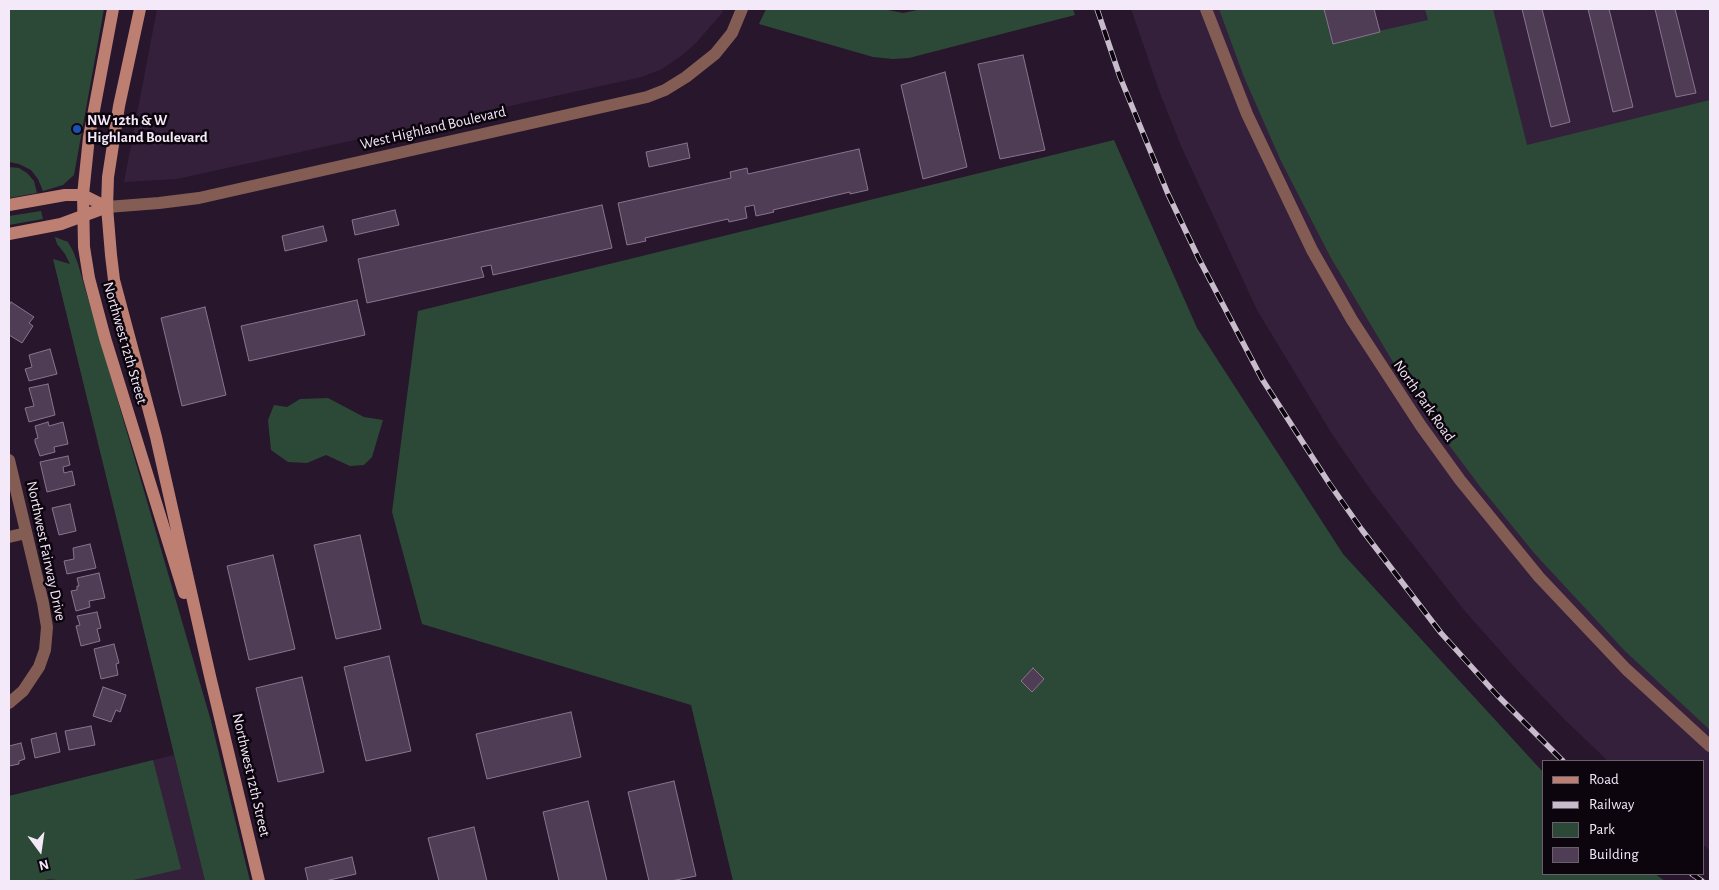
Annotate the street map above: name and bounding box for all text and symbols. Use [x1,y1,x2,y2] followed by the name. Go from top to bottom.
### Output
[358,102,508,154] street label: West Highland Boulevard
[87,111,208,146] place label: NW 12th & W Highland Boulevard
[71,123,83,135] marker: NW 12th & W Highland Boulevard
[99,280,151,406] street label: Northwest 12th Street
[1389,357,1459,445] street label: North Park Road
[22,480,70,622] street label: Northwest Fairway Drive
[228,711,274,839] street label: Northwest 12th Street
[1542,760,1704,875] legend
[1589,772,1619,787] text: Road
[1589,797,1634,812] text: Railway
[1589,822,1615,837] text: Park
[15,825,65,875] north arrow
[1589,847,1639,862] text: Building
[37,857,50,873] text: N

